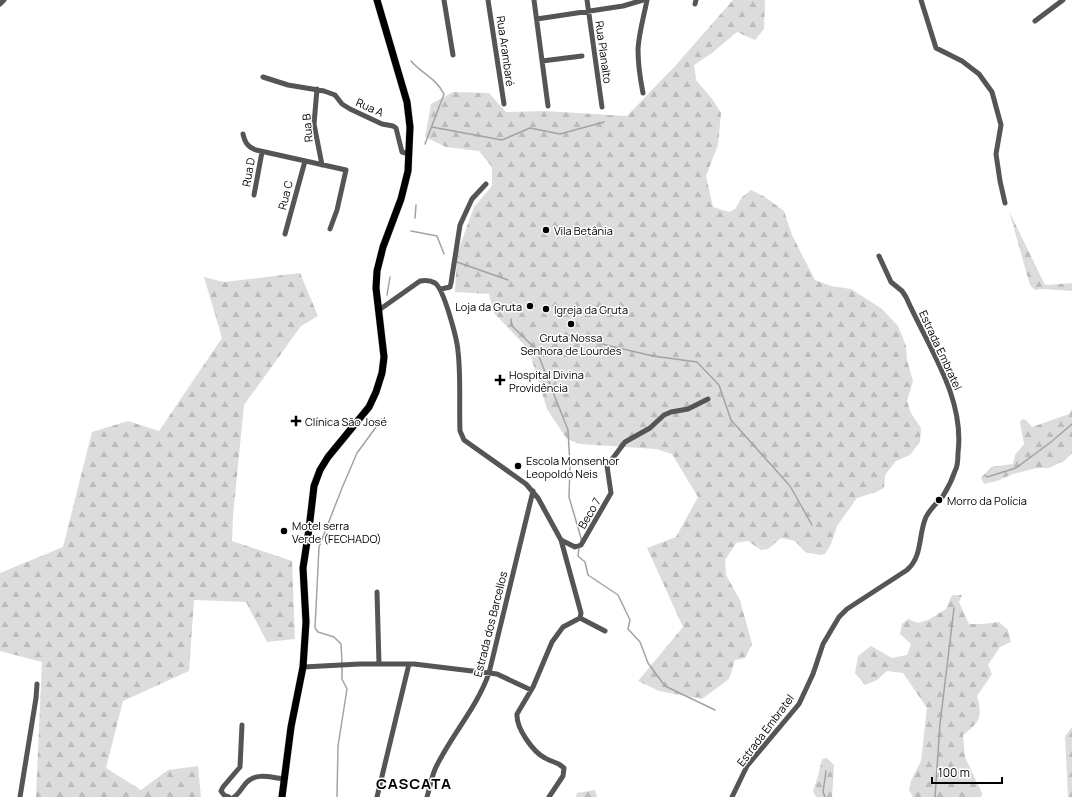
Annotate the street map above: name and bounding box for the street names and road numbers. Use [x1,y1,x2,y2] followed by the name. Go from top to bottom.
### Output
[494,15,518,88] street label: Rua Arambaré
[592,20,616,85] street label: Rua Planalto
[354,94,386,120] street label: Rua A
[298,113,316,143] street label: Rua B
[238,156,258,188] street label: Rua D
[274,179,296,211] street label: Rua C
[916,308,966,392] street label: Estrada Embratel
[574,495,604,531] street label: Beco 7
[470,569,510,678] street label: Estrada dos Barcellos
[733,691,797,769] street label: Estrada Embratel

